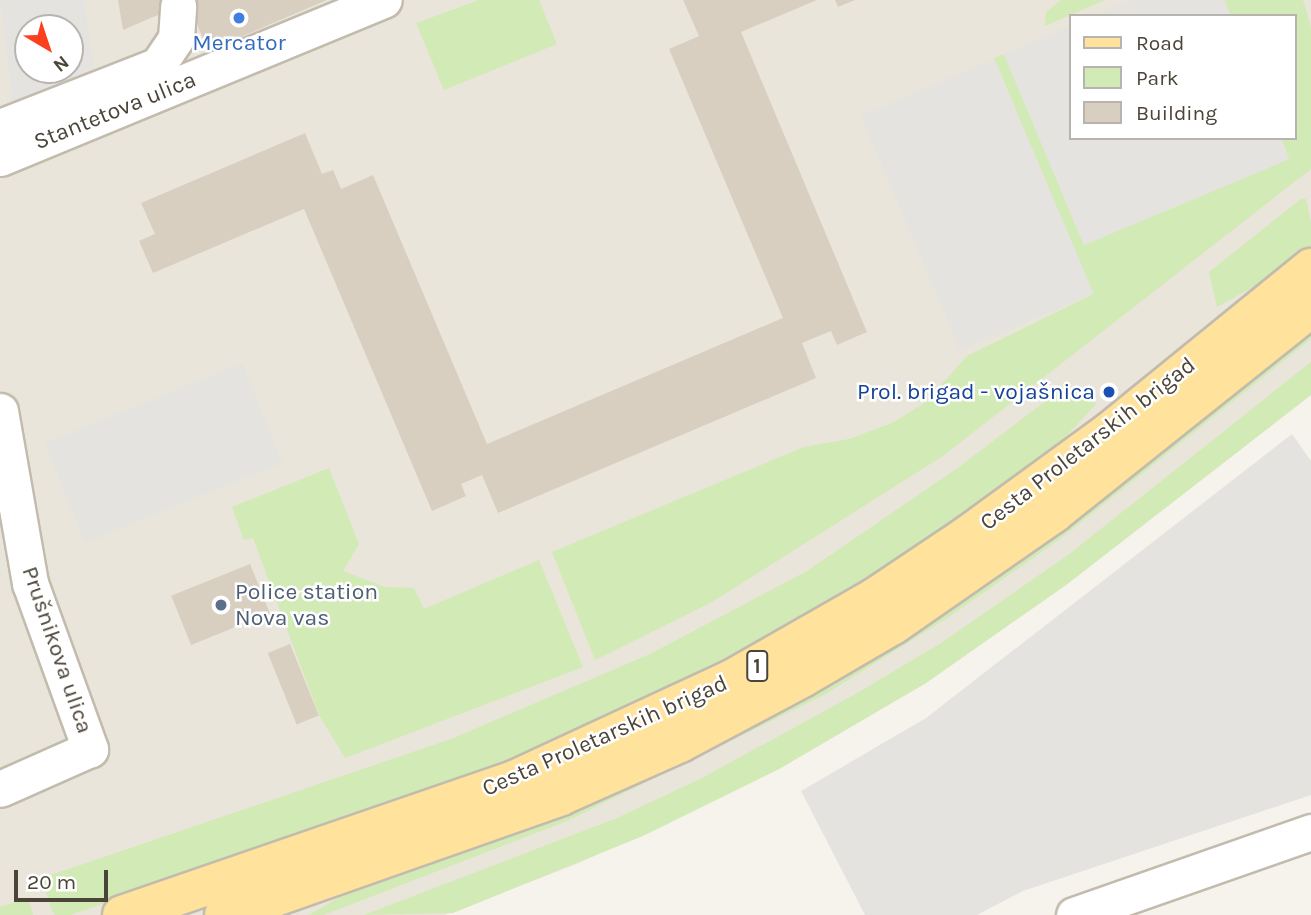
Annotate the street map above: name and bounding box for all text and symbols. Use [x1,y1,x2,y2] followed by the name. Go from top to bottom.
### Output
[231,10,247,26] marker: Mercator
[14,14,84,84] north arrow
[1070,14,1297,140] legend
[192,29,286,57] place label: Mercator
[1136,31,1184,55] text: Road
[49,51,73,77] text: N
[30,66,200,156] street label: Stantetova ulica
[1136,66,1179,90] text: Park
[1136,101,1217,125] text: Building
[975,351,1201,537] street label: Cesta Proletarskih brigad
[857,378,1095,406] place label: Prol. brigad - vojašnica
[1101,384,1117,400] marker: Prol. brigad - vojašnica
[16,563,98,737] street label: Prušnikova ulica
[235,578,378,632] place label: Police station Nova vas
[213,597,229,613] marker: Police station Nova vas
[745,648,769,684] road number: 1
[478,669,732,803] street label: Cesta Proletarskih brigad
[18,856,112,900] scale bar
[27,870,76,894] text: 20 m

